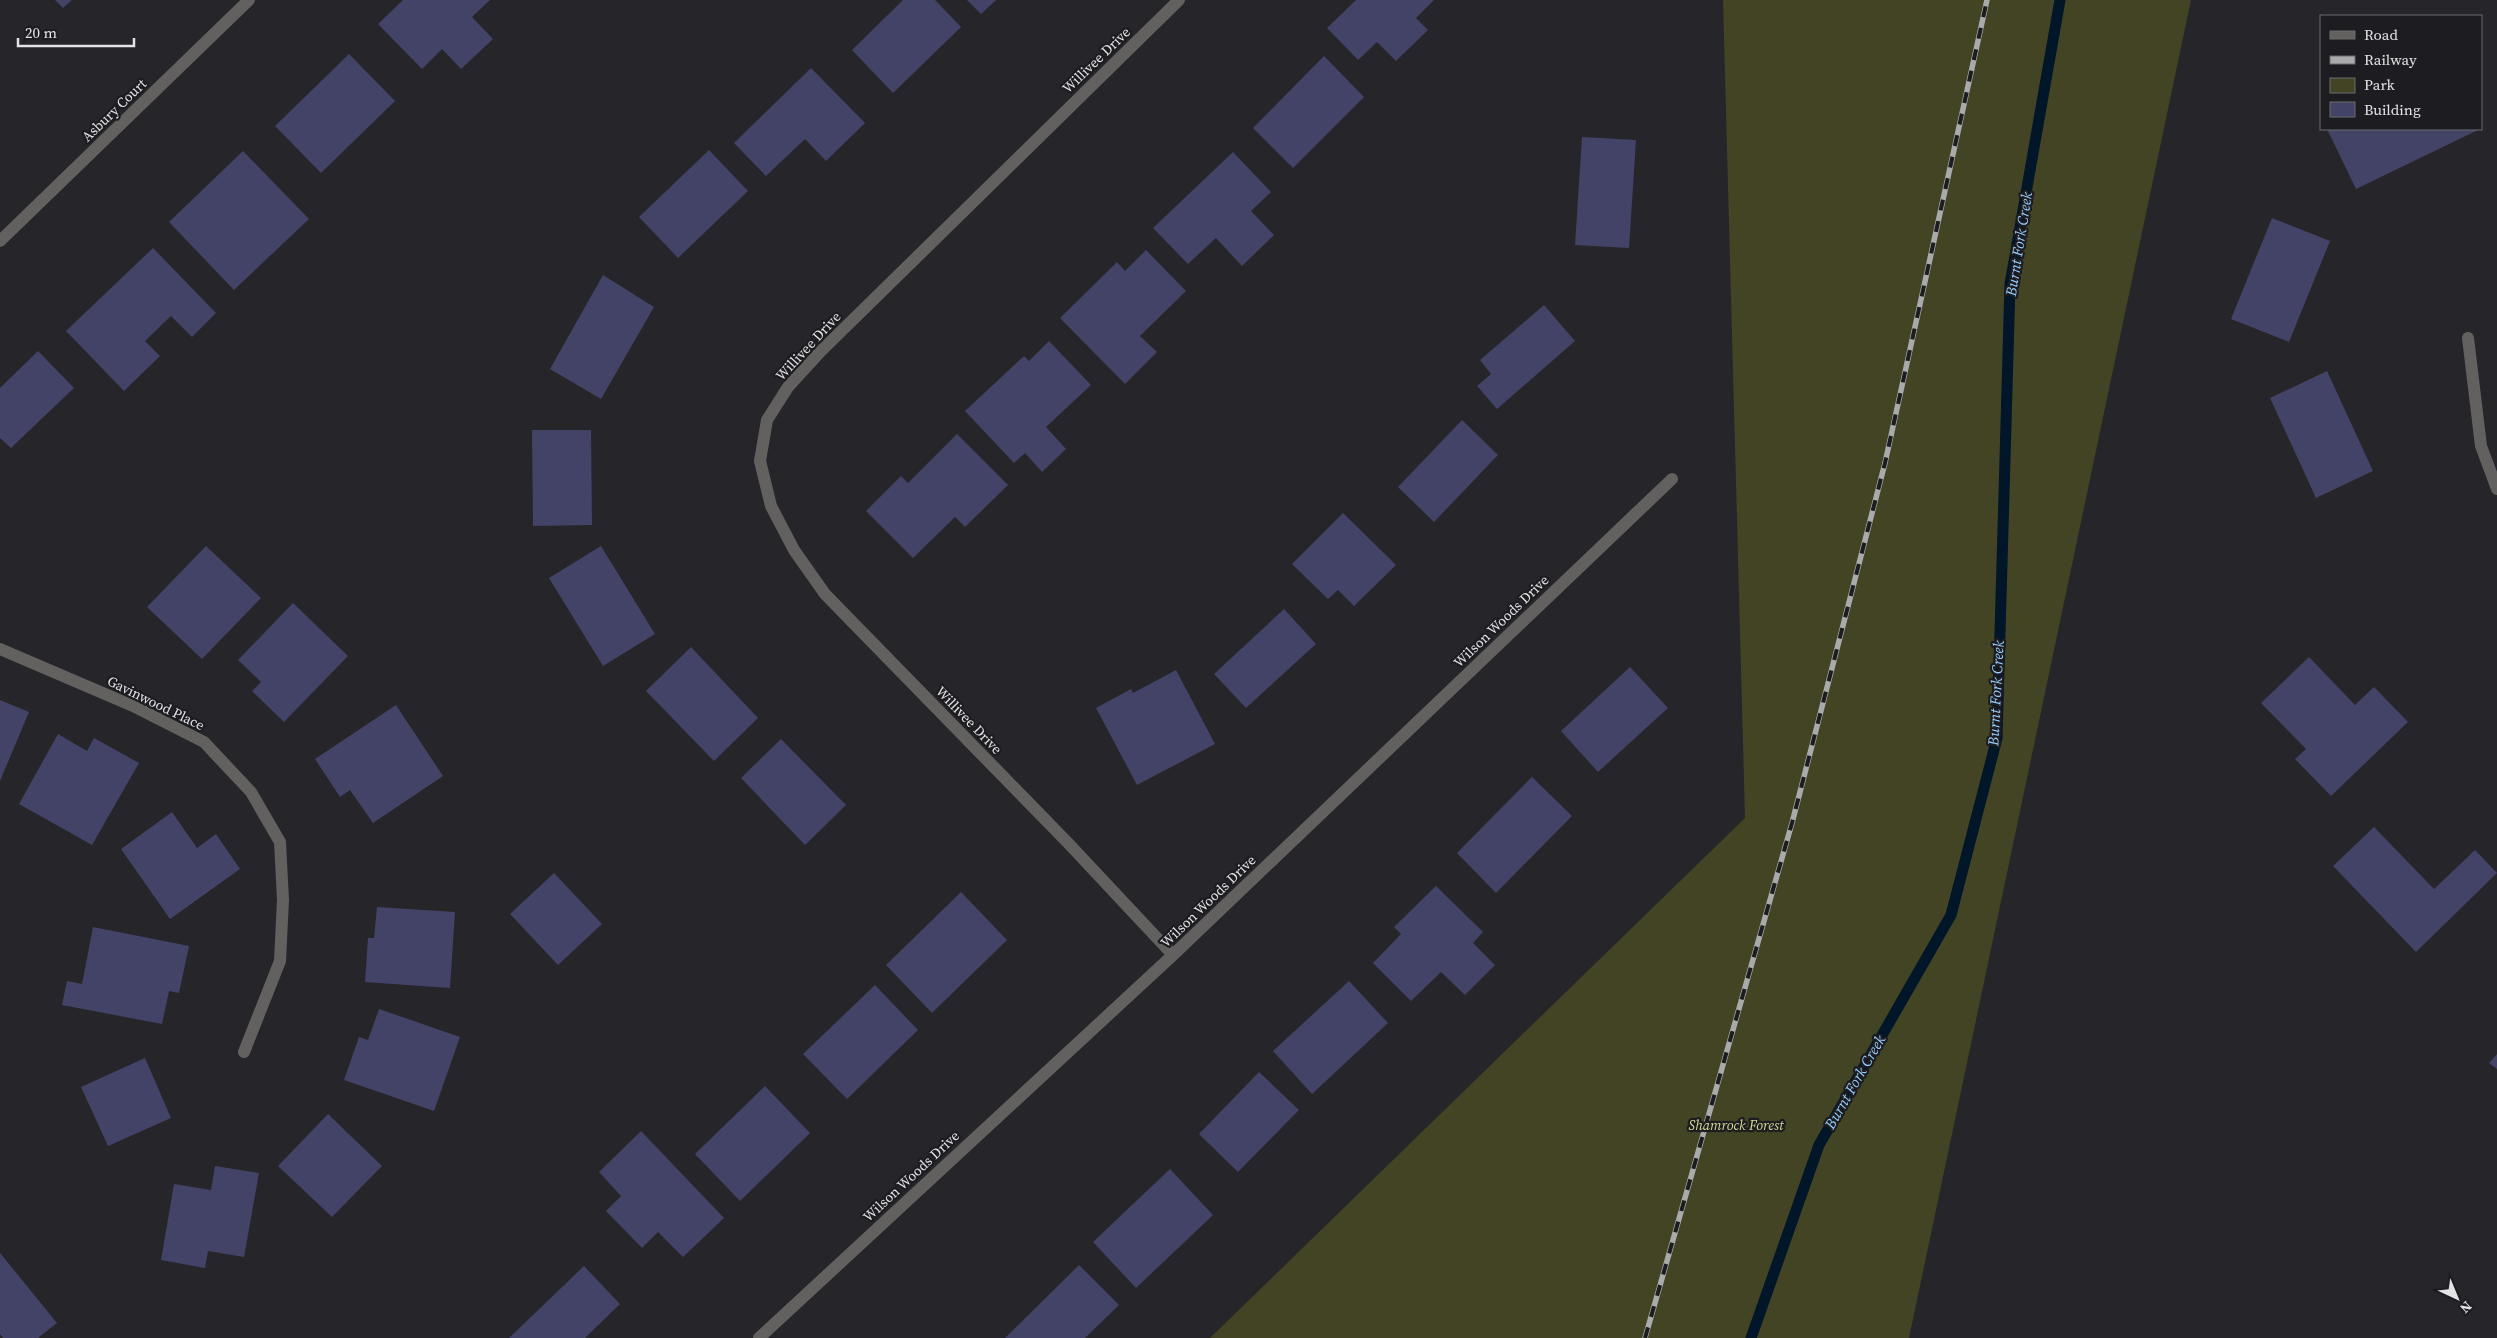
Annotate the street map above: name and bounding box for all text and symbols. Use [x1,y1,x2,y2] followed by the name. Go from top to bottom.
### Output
[18,15,134,47] scale bar
[2320,15,2482,130] legend
[25,22,57,43] text: 20 m
[1057,22,1135,98] street label: Willivee Drive
[2364,24,2398,45] text: Road
[2364,49,2417,70] text: Railway
[77,74,151,146] street label: Asbury Court
[2364,74,2396,95] text: Park
[2364,99,2421,120] text: Building
[2000,189,2037,299] water label: Burnt Fork Creek
[771,307,845,385] street label: Willivee Drive
[1449,570,1553,672] street label: Wilson Woods Drive
[1982,639,2009,747] water label: Burnt Fork Creek
[104,671,208,735] street label: Gavinwood Place
[931,681,1007,759] street label: Willivee Drive
[1156,850,1260,952] street label: Wilson Woods Drive
[1819,1030,1890,1134] water label: Burnt Fork Creek
[1688,1115,1785,1135] park label: Shamrock Forest
[858,1126,964,1226] street label: Wilson Woods Drive
[2432,1273,2482,1323] north arrow
[2455,1297,2477,1318] text: N

